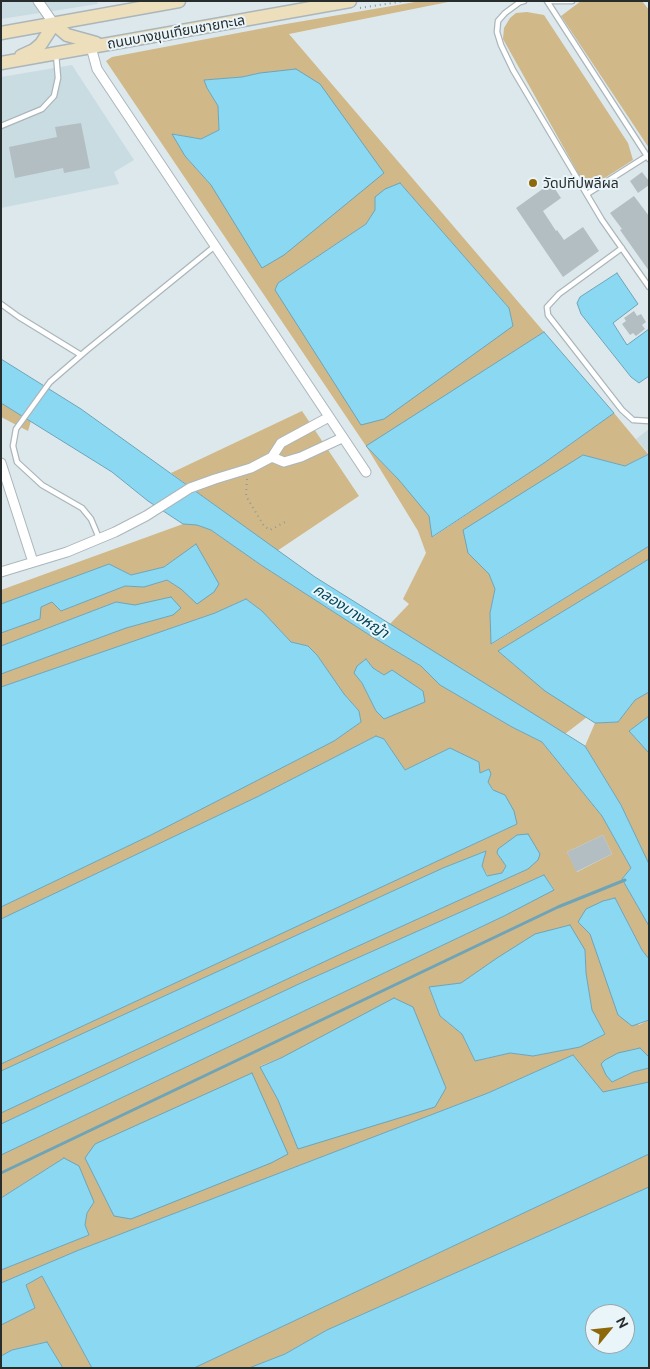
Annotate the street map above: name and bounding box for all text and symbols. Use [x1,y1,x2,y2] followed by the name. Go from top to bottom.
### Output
[106,12,246,52] street label: ถนนบางขุนเทียนชายทะเล
[543,175,619,191] place label: วัดปทีปพลีผล
[527,177,539,189] marker: วัดปทีปพลีผล
[310,580,392,642] water label: คลองบางหญ้า
[585,1304,635,1354] north arrow
[613,1314,632,1331] text: N

